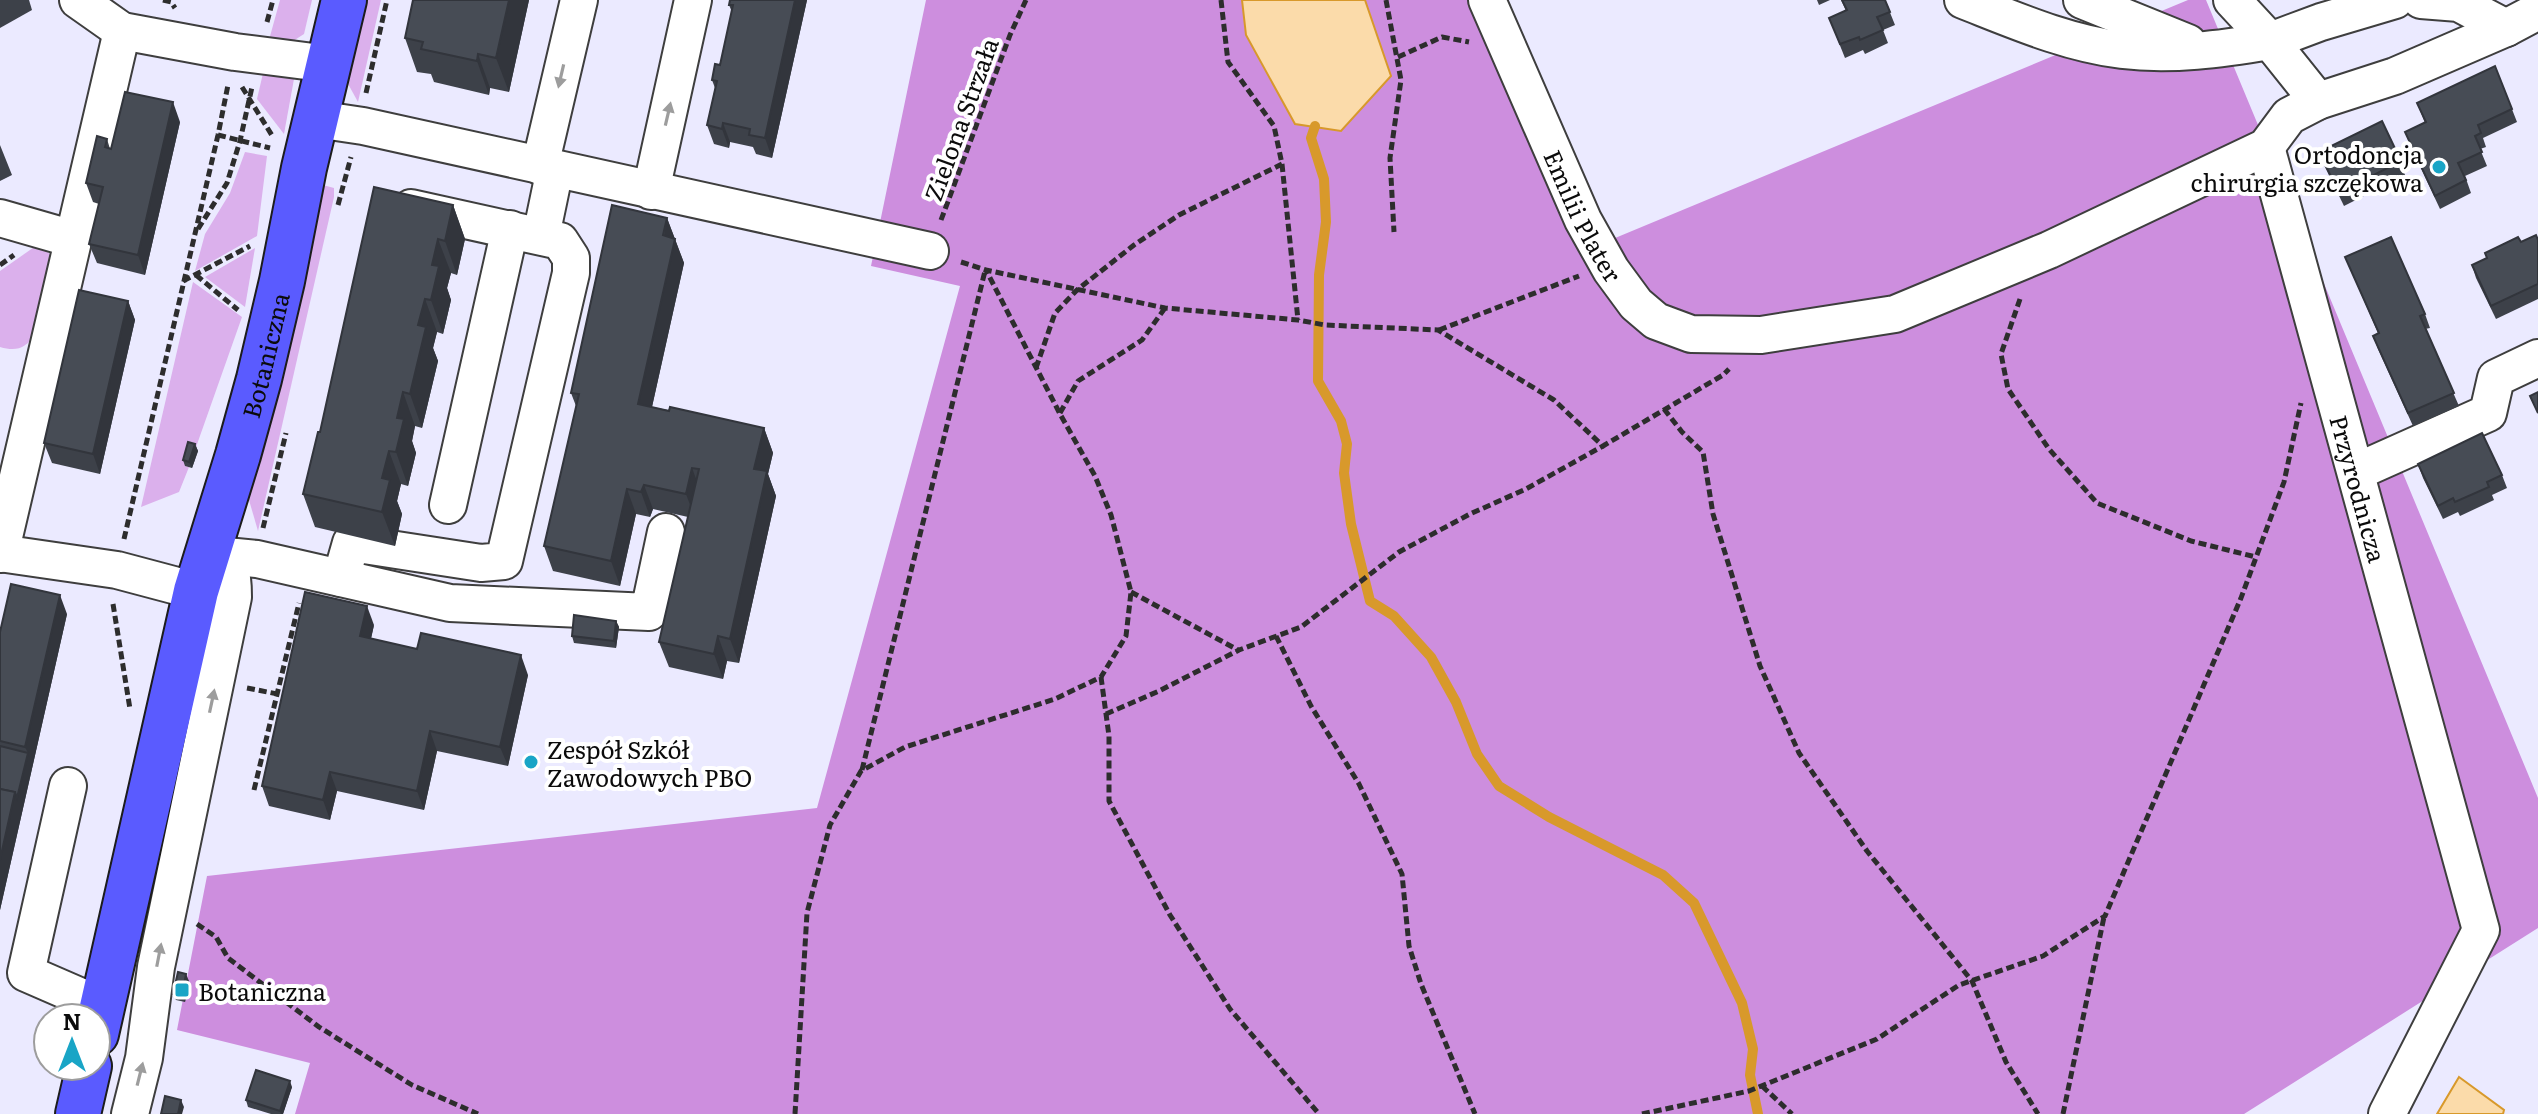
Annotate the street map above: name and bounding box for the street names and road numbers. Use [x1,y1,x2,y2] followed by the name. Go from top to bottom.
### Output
[914,32,1006,205] street label: Zielona Strzała
[1537,144,1632,289] street label: Emilii Plater
[232,289,296,422] street label: Botaniczna
[2323,411,2397,566] street label: Przyrodnicza

